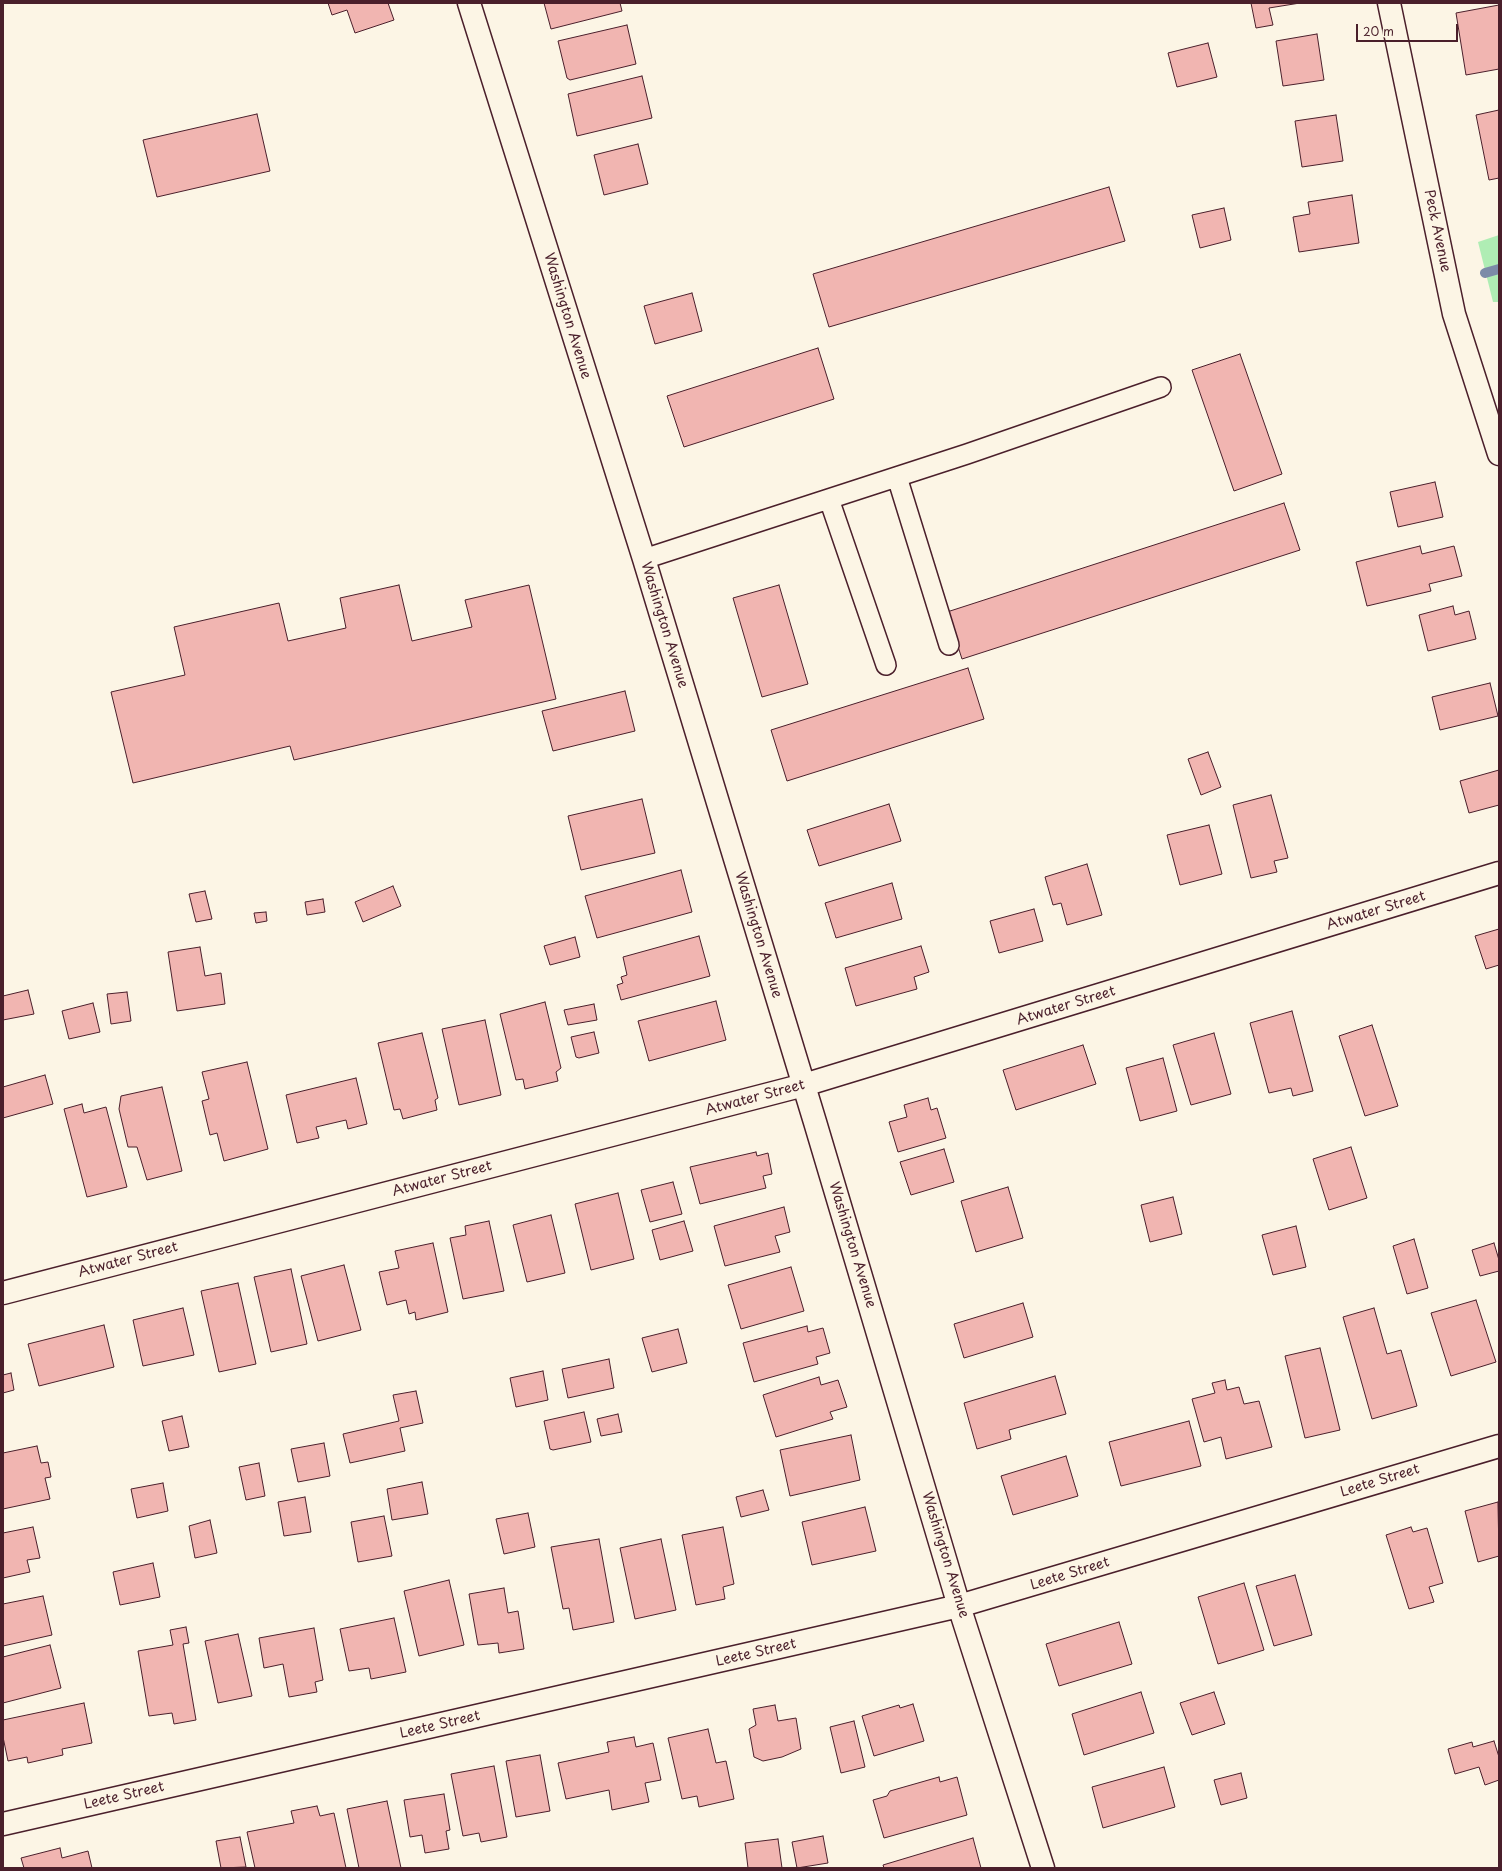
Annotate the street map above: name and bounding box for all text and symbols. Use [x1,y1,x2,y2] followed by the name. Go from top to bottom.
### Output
[1358,16,1460,42] scale bar
[1363,22,1394,40] text: 20 m
[1420,188,1454,274] street label: Peck Avenue
[540,251,594,381] street label: Washington Avenue
[637,560,691,690] street label: Washington Avenue
[731,870,785,1000] street label: Washington Avenue
[1324,888,1428,934] street label: Atwater Street
[1014,983,1118,1029] street label: Atwater Street
[703,1077,807,1119] street label: Atwater Street
[390,1158,494,1200] street label: Atwater Street
[825,1180,879,1310] street label: Washington Avenue
[76,1239,180,1281] street label: Atwater Street
[1338,1461,1422,1501] street label: Leete Street
[918,1490,972,1620] street label: Washington Avenue
[1028,1554,1112,1594] street label: Leete Street
[714,1636,798,1670] street label: Leete Street
[398,1708,482,1742] street label: Leete Street
[82,1779,166,1813] street label: Leete Street

